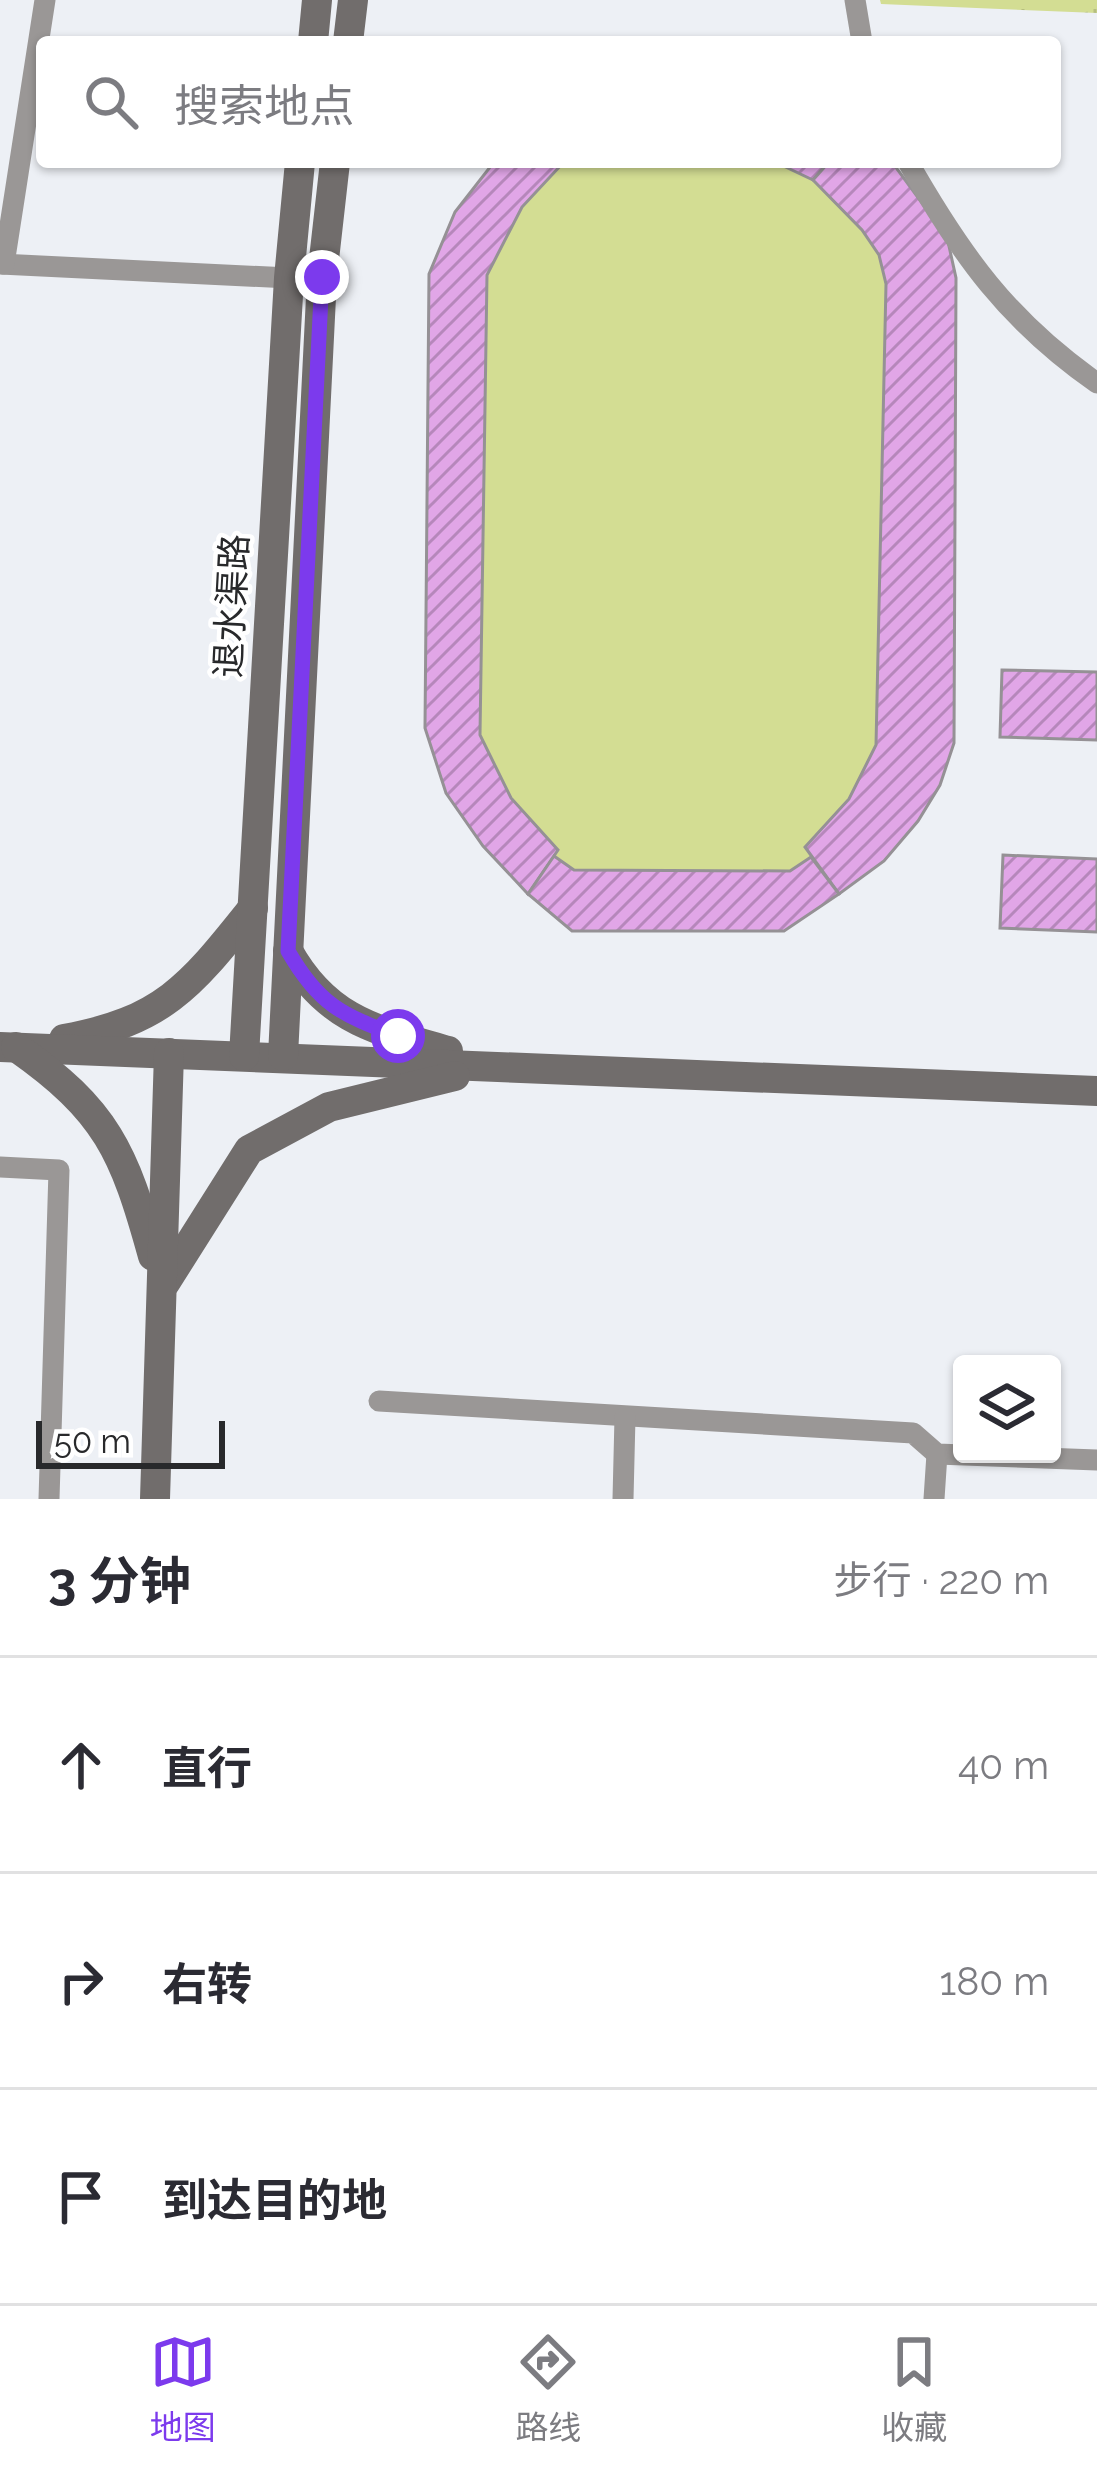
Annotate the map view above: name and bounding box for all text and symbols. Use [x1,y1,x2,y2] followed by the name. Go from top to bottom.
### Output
[36,36,1061,168] search box
[78,69,144,135] icon: search
[174,80,354,133] text: 搜索地点
[295,250,349,304] route end
[206,533,256,679] street label: 退水渠路
[371,1009,425,1063] route start
[953,1355,1061,1463] map controls
[953,1355,1061,1463] button: layers
[36,1415,225,1468] scale bar
[54,1422,131,1461] text: 50 m
[48,1551,191,1611] text: 3 分钟
[833,1557,1049,1603] text: 步行 · 220 m
[48,1732,114,1798] icon: ahead
[162,1742,252,1795] text: 直行
[958,1742,1049,1788] text: 40 m
[48,1948,114,2014] icon: right
[162,1958,252,2011] text: 右转
[940,1958,1049,2004] text: 180 m
[48,2164,114,2230] icon: arrive
[162,2174,387,2227] text: 到达目的地
[150,2329,216,2449] tab: 地图
[515,2329,581,2449] tab: 路线
[881,2329,947,2449] tab: 收藏

